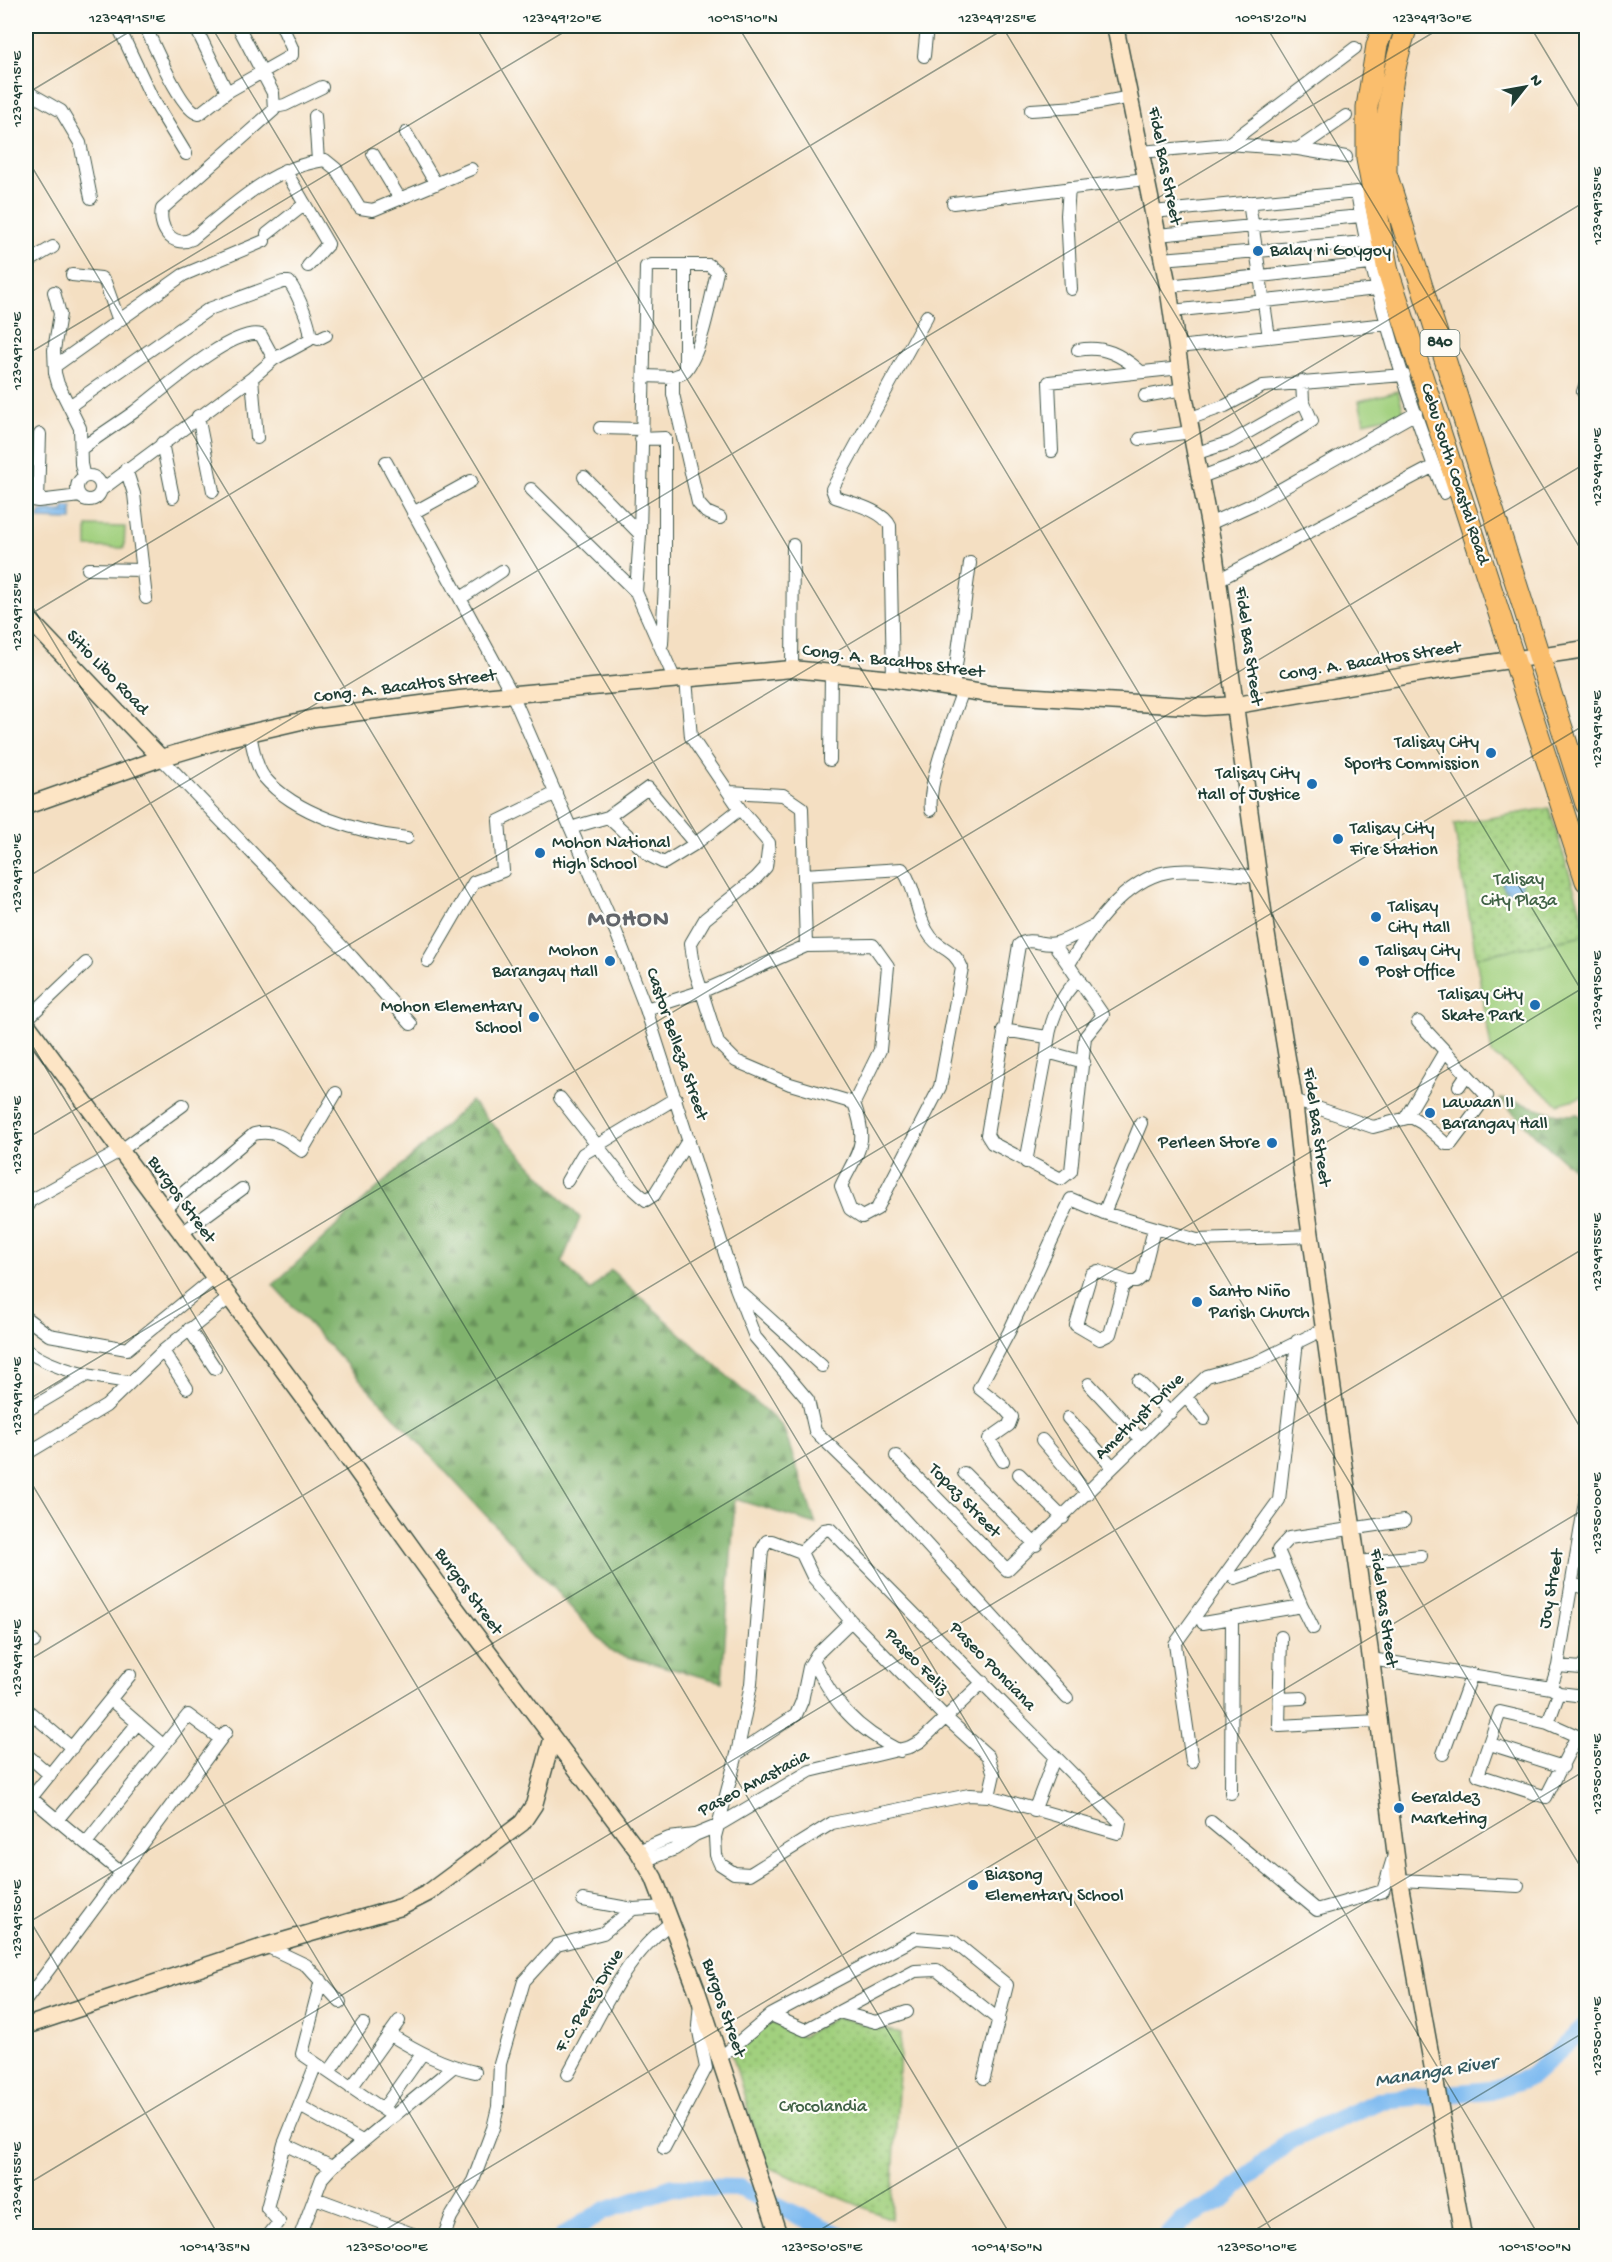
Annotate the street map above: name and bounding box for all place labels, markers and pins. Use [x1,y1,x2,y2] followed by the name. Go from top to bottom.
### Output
[1269,241,1391,262] place label: Balay ni Goygoy
[1251,244,1265,258] marker: Balay ni Goygoy
[1344,733,1479,775] place label: Talisay City Sports Commission
[1484,746,1498,760] marker: Talisay City Sports Commission
[1197,764,1301,806] place label: Talisay City Hall of Justice
[1305,777,1319,791] marker: Talisay City Hall of Justice
[1349,819,1438,861] place label: Talisay City Fire Station
[1331,832,1345,846] marker: Talisay City Fire Station
[552,833,671,875] place label: Mohon National High School
[533,846,547,860] marker: Mohon National High School
[1387,897,1450,939] place label: Talisay City Hall
[1369,910,1383,924] marker: Talisay City Hall
[491,941,598,983] place label: Mohon Barangay Hall
[1375,941,1461,983] place label: Talisay City Post Office
[603,954,617,968] marker: Mohon Barangay Hall
[1357,954,1371,968] marker: Talisay City Post Office
[1438,985,1525,1027] place label: Talisay City Skate Park
[381,997,522,1039] place label: Mohon Elementary School
[1528,998,1542,1012] marker: Talisay City Skate Park
[527,1010,541,1024] marker: Mohon Elementary School
[1441,1093,1548,1135] place label: Lawaan II Barangay Hall
[1423,1106,1437,1120] marker: Lawaan II Barangay Hall
[1157,1133,1261,1154] place label: Perleen Store
[1265,1136,1279,1150] marker: Perleen Store
[1208,1282,1310,1324] place label: Santo Niño Parish Church
[1190,1295,1204,1309] marker: Santo Niño Parish Church
[1411,1788,1487,1830] place label: Geraldez Marketing
[1392,1801,1406,1815] marker: Geraldez Marketing
[984,1865,1124,1907] place label: Biasong Elementary School
[966,1878,980,1892] marker: Biasong Elementary School

